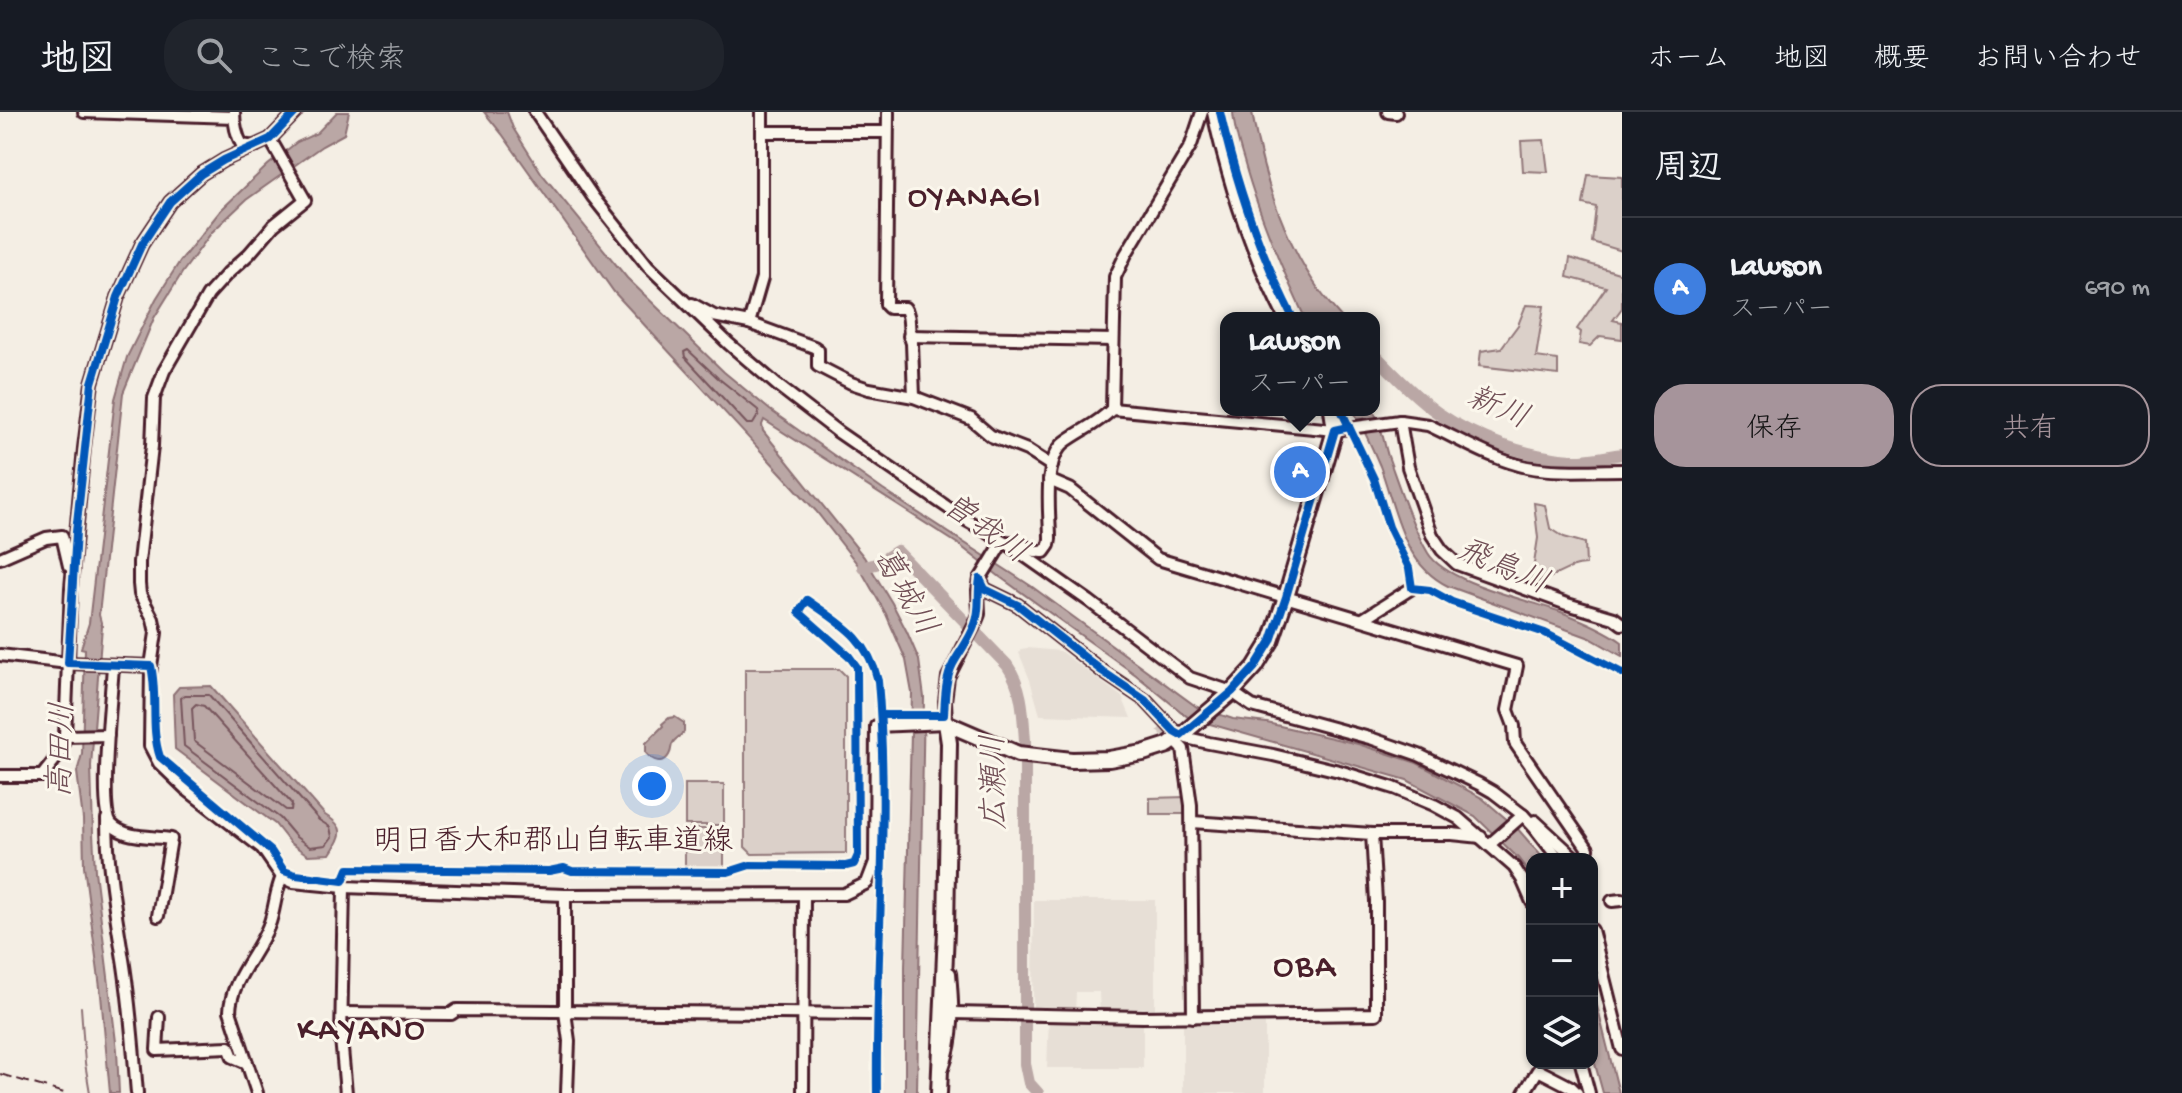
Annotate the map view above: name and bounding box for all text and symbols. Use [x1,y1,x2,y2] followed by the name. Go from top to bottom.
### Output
[164,19,724,91] search box
[192,33,236,77] icon: search
[40,41,116,85] text: 地図
[256,44,406,79] text: ここで検索
[1647,44,1730,77] text: ホーム
[1774,44,1830,77] text: 地図
[1874,44,1930,77] text: 概要
[1974,44,2142,77] text: お問い合わせ
[1654,151,1722,191] text: 周辺
[908,180,1042,218] district label: OYANAGI
[1730,251,1822,286] text: Lawson
[1672,274,1688,305] text: A
[2084,274,2150,305] text: 690 m
[1730,296,1833,327] text: スーパー
[1220,312,1380,416] popup
[1249,326,1340,361] text: Lawson
[1249,371,1351,402] text: スーパー
[1460,379,1534,440] water label: 新川
[1654,384,1894,467] button: 保存
[1910,384,2150,467] button: 共有
[1274,442,1326,502] pin: A
[934,486,1035,574] water label: 曽我川
[1450,531,1554,605] water label: 飛鳥川
[863,541,944,644] water label: 葛城川
[42,701,85,799] water label: 高田川
[976,734,1017,830] water label: 広瀬川
[632,766,672,806] your location
[373,824,733,861] street label: 明日香大和郡山自転車道線
[1526,853,1598,1069] map controls
[1526,853,1598,925] button: +
[1526,925,1598,997] button: −
[1273,949,1337,989] district label: OBA
[1526,997,1598,1069] button: layers
[297,1012,427,1052] district label: KAYANO

